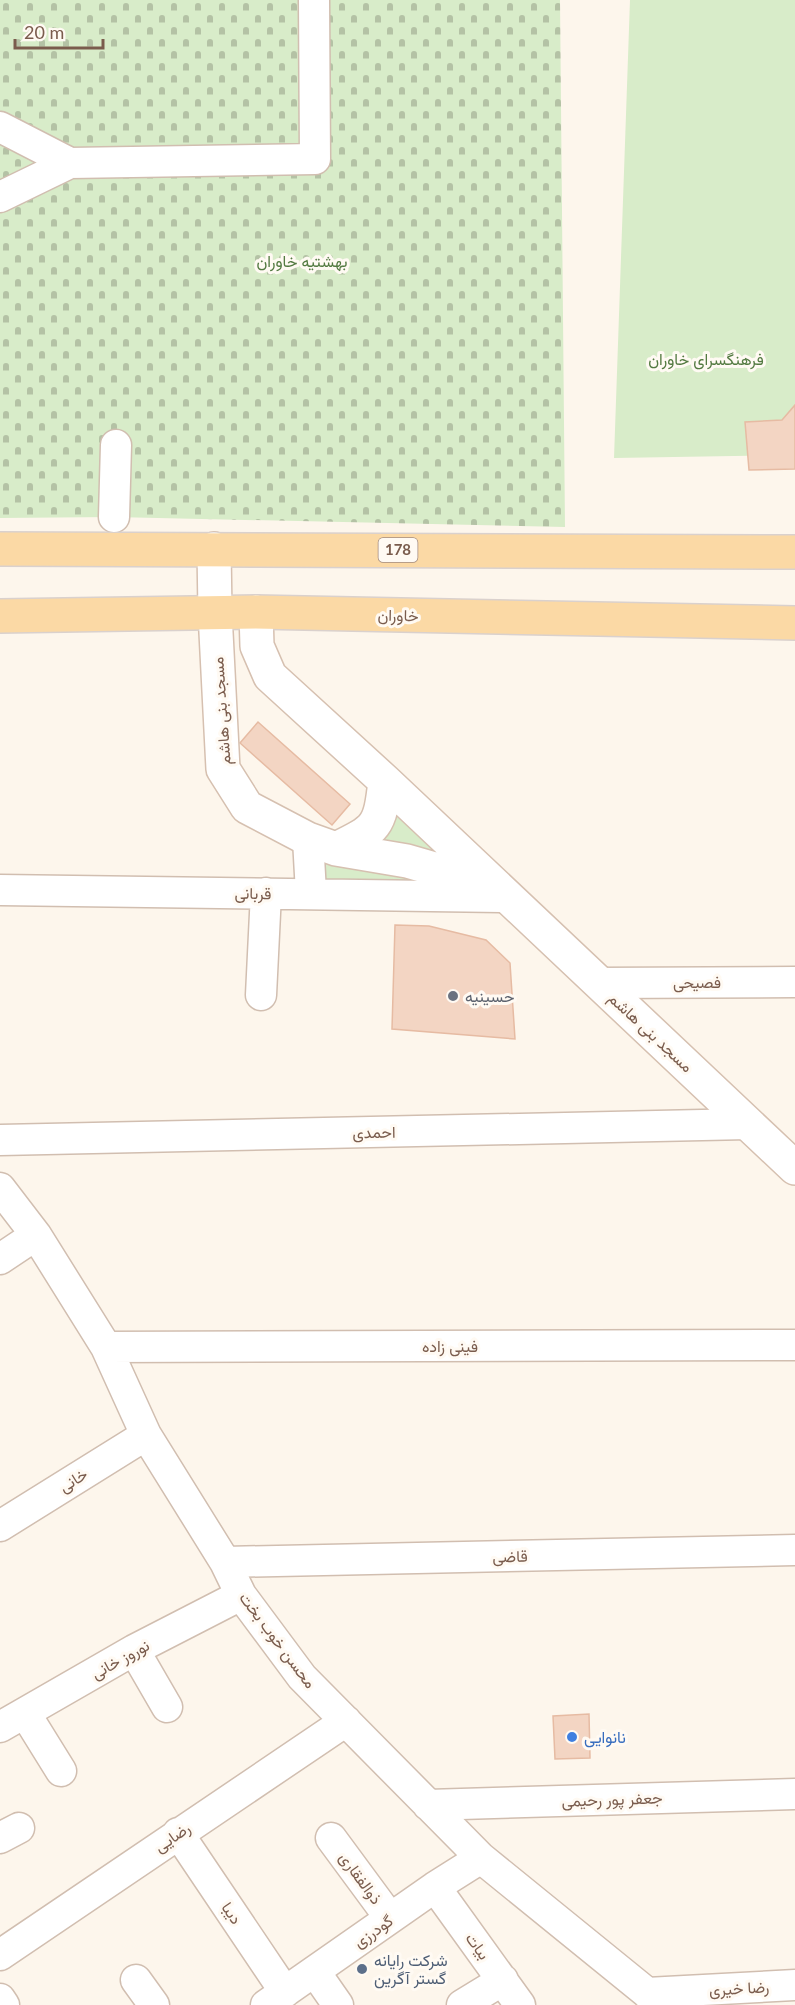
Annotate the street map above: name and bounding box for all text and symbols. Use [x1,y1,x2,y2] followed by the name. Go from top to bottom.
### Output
[15,12,104,50] scale bar
[24,21,64,43] text: 20 m
[256,251,348,272] park label: بهشتیه خاوران
[648,349,764,370] park label: فرهنگسرای خاوران
[378,538,418,562] road number: 178
[377,605,419,626] street label: خاوران
[207,656,236,766] street label: مسجد بنی هاشم
[234,883,272,904] street label: قربانی
[673,972,721,993] street label: فصیحی
[465,986,515,1006] place label: حسینیه
[604,988,697,1077] street label: مسجد بنی هاشم
[446,989,460,1003] marker: حسینیه
[352,1122,396,1143] street label: احمدی
[422,1336,478,1357] street label: فینی زاده
[55,1463,92,1497] street label: خانی
[492,1546,528,1567] street label: قاضی
[235,1588,321,1693] street label: محسن خوب بخت
[87,1635,153,1684] street label: نوروز خانی
[584,1727,626,1748] place label: نانوایی
[565,1730,579,1744] marker: نانوایی
[561,1787,663,1813] street label: جعفر پور رحیمی
[150,1818,194,1857] street label: رضایی
[334,1848,387,1909] street label: ذوالفقاری
[217,1898,247,1928] street label: دیبا
[349,1910,397,1953] street label: گودرزی
[461,1929,495,1963] street label: بیات
[374,1950,448,1989] place label: شرکت رایانه گستر آگرین
[355,1962,369,1976] marker: شرکت رایانه گستر آگرین
[708,1976,770,2001] street label: رضا خیری

